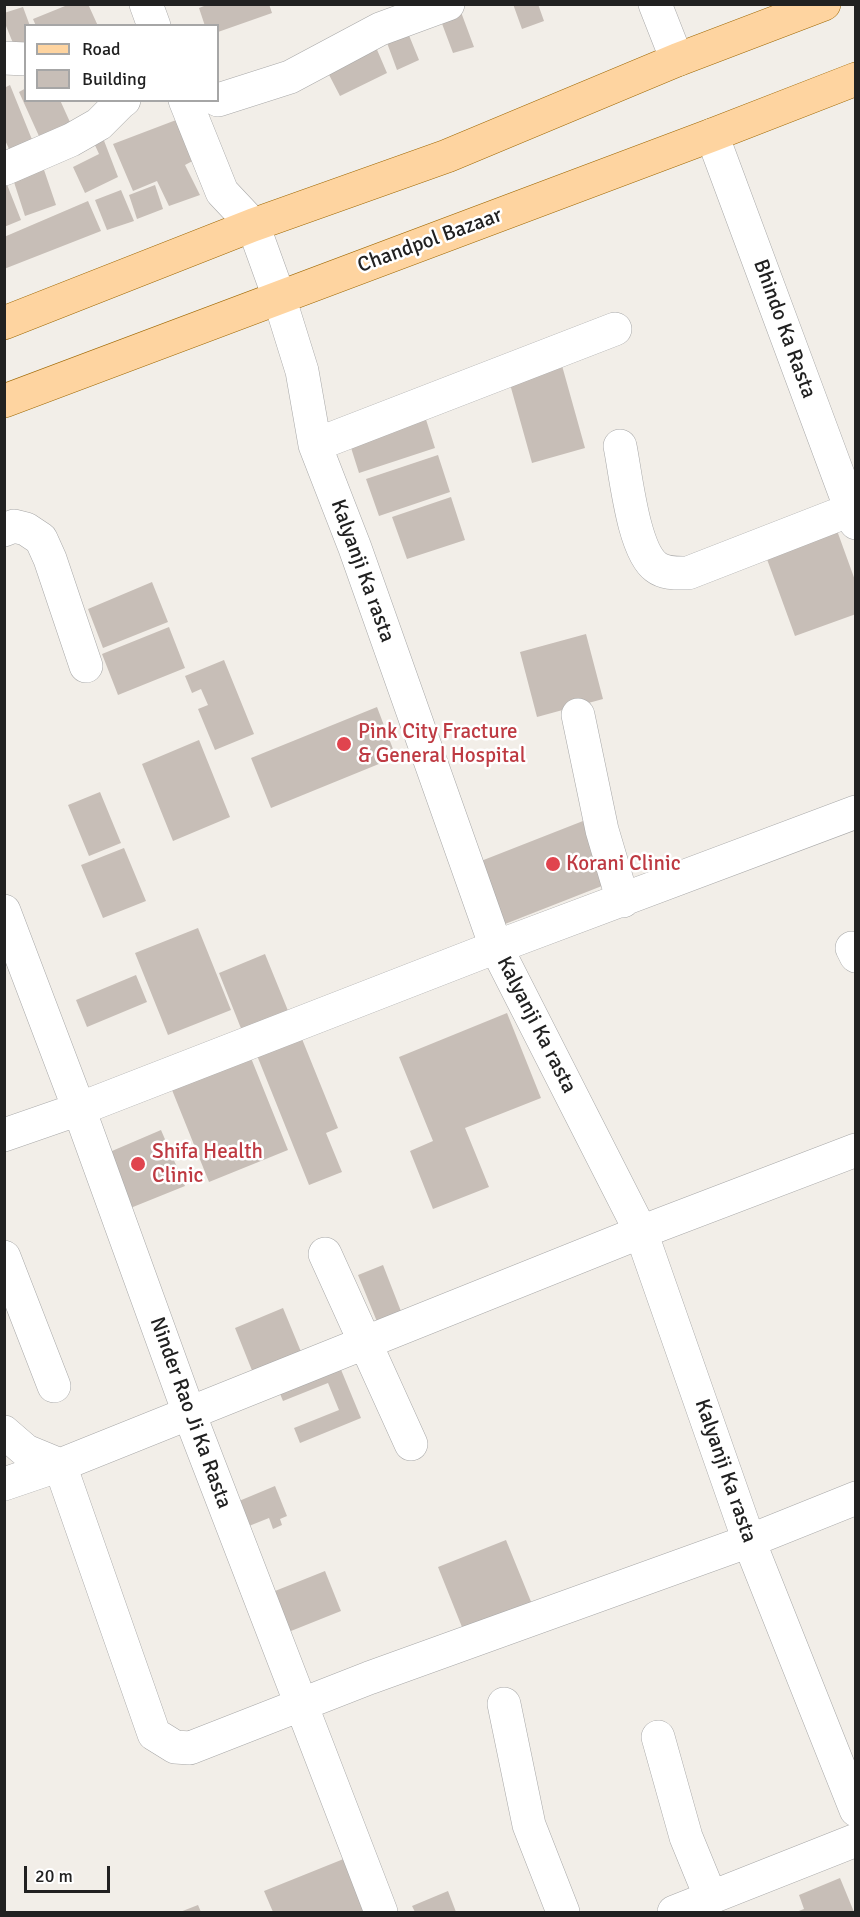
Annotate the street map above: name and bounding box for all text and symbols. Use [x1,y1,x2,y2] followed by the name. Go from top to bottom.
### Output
[24,24,219,102] legend
[82,38,121,60] text: Road
[82,68,146,90] text: Building
[354,203,506,279] street label: Chandpol Bazaar
[747,256,821,402] street label: Bhindo Ka Rasta
[324,496,400,646] street label: Kalyanji Ka rasta
[358,719,526,769] place label: Pink City Fracture & General Hospital
[335,735,353,753] marker: Pink City Fracture & General Hospital
[566,851,681,877] place label: Korani Clinic
[544,855,562,873] marker: Korani Clinic
[491,952,581,1098] street label: Kalyanji Ka rasta
[152,1139,263,1189] place label: Shifa Health Clinic
[129,1155,147,1173] marker: Shifa Health Clinic
[144,1314,236,1512] street label: Ninder Rao Ji Ka Rasta
[689,1396,761,1546] street label: Kalyanji Ka rasta
[27,1854,112,1892] scale bar
[35,1865,73,1887] text: 20 m

